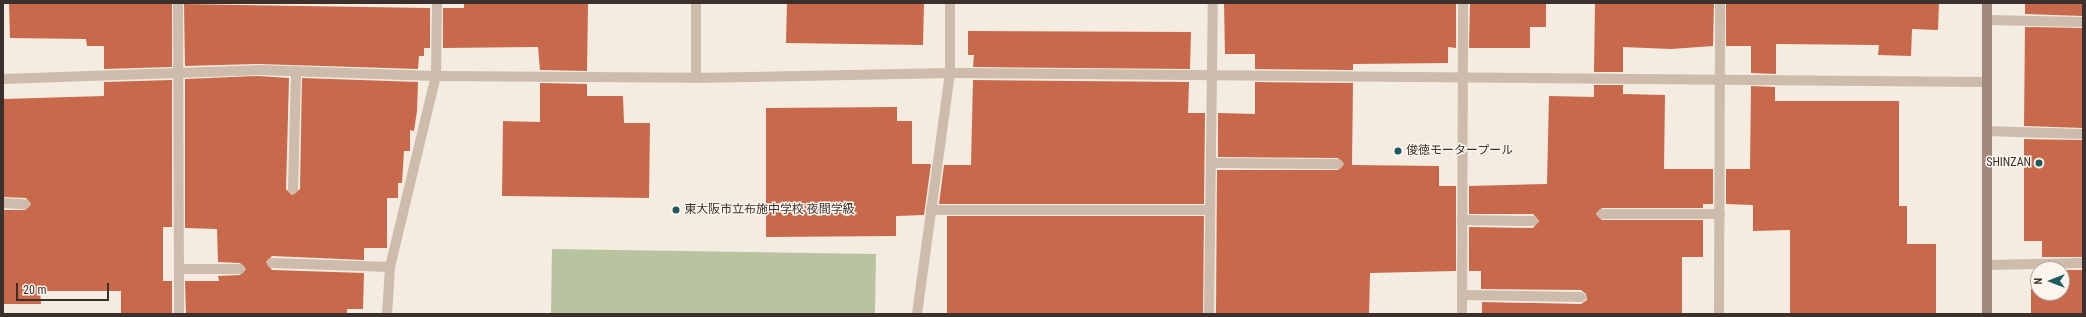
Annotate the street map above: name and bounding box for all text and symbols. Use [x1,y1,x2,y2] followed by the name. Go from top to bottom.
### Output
[1406,144,1514,158] place label: 俊徳モータープール
[1393,146,1403,156] marker: 俊徳モータープール
[1986,156,2031,170] place label: SHINZAN
[2034,158,2044,168] marker: SHINZAN
[684,203,855,217] place label: 東大阪市立布施中学校 夜間学級
[671,205,681,215] marker: 東大阪市立布施中学校 夜間学級
[2030,261,2070,301] north arrow
[18,275,111,301] scale bar
[2032,278,2045,284] text: N
[23,283,47,297] text: 20 m

